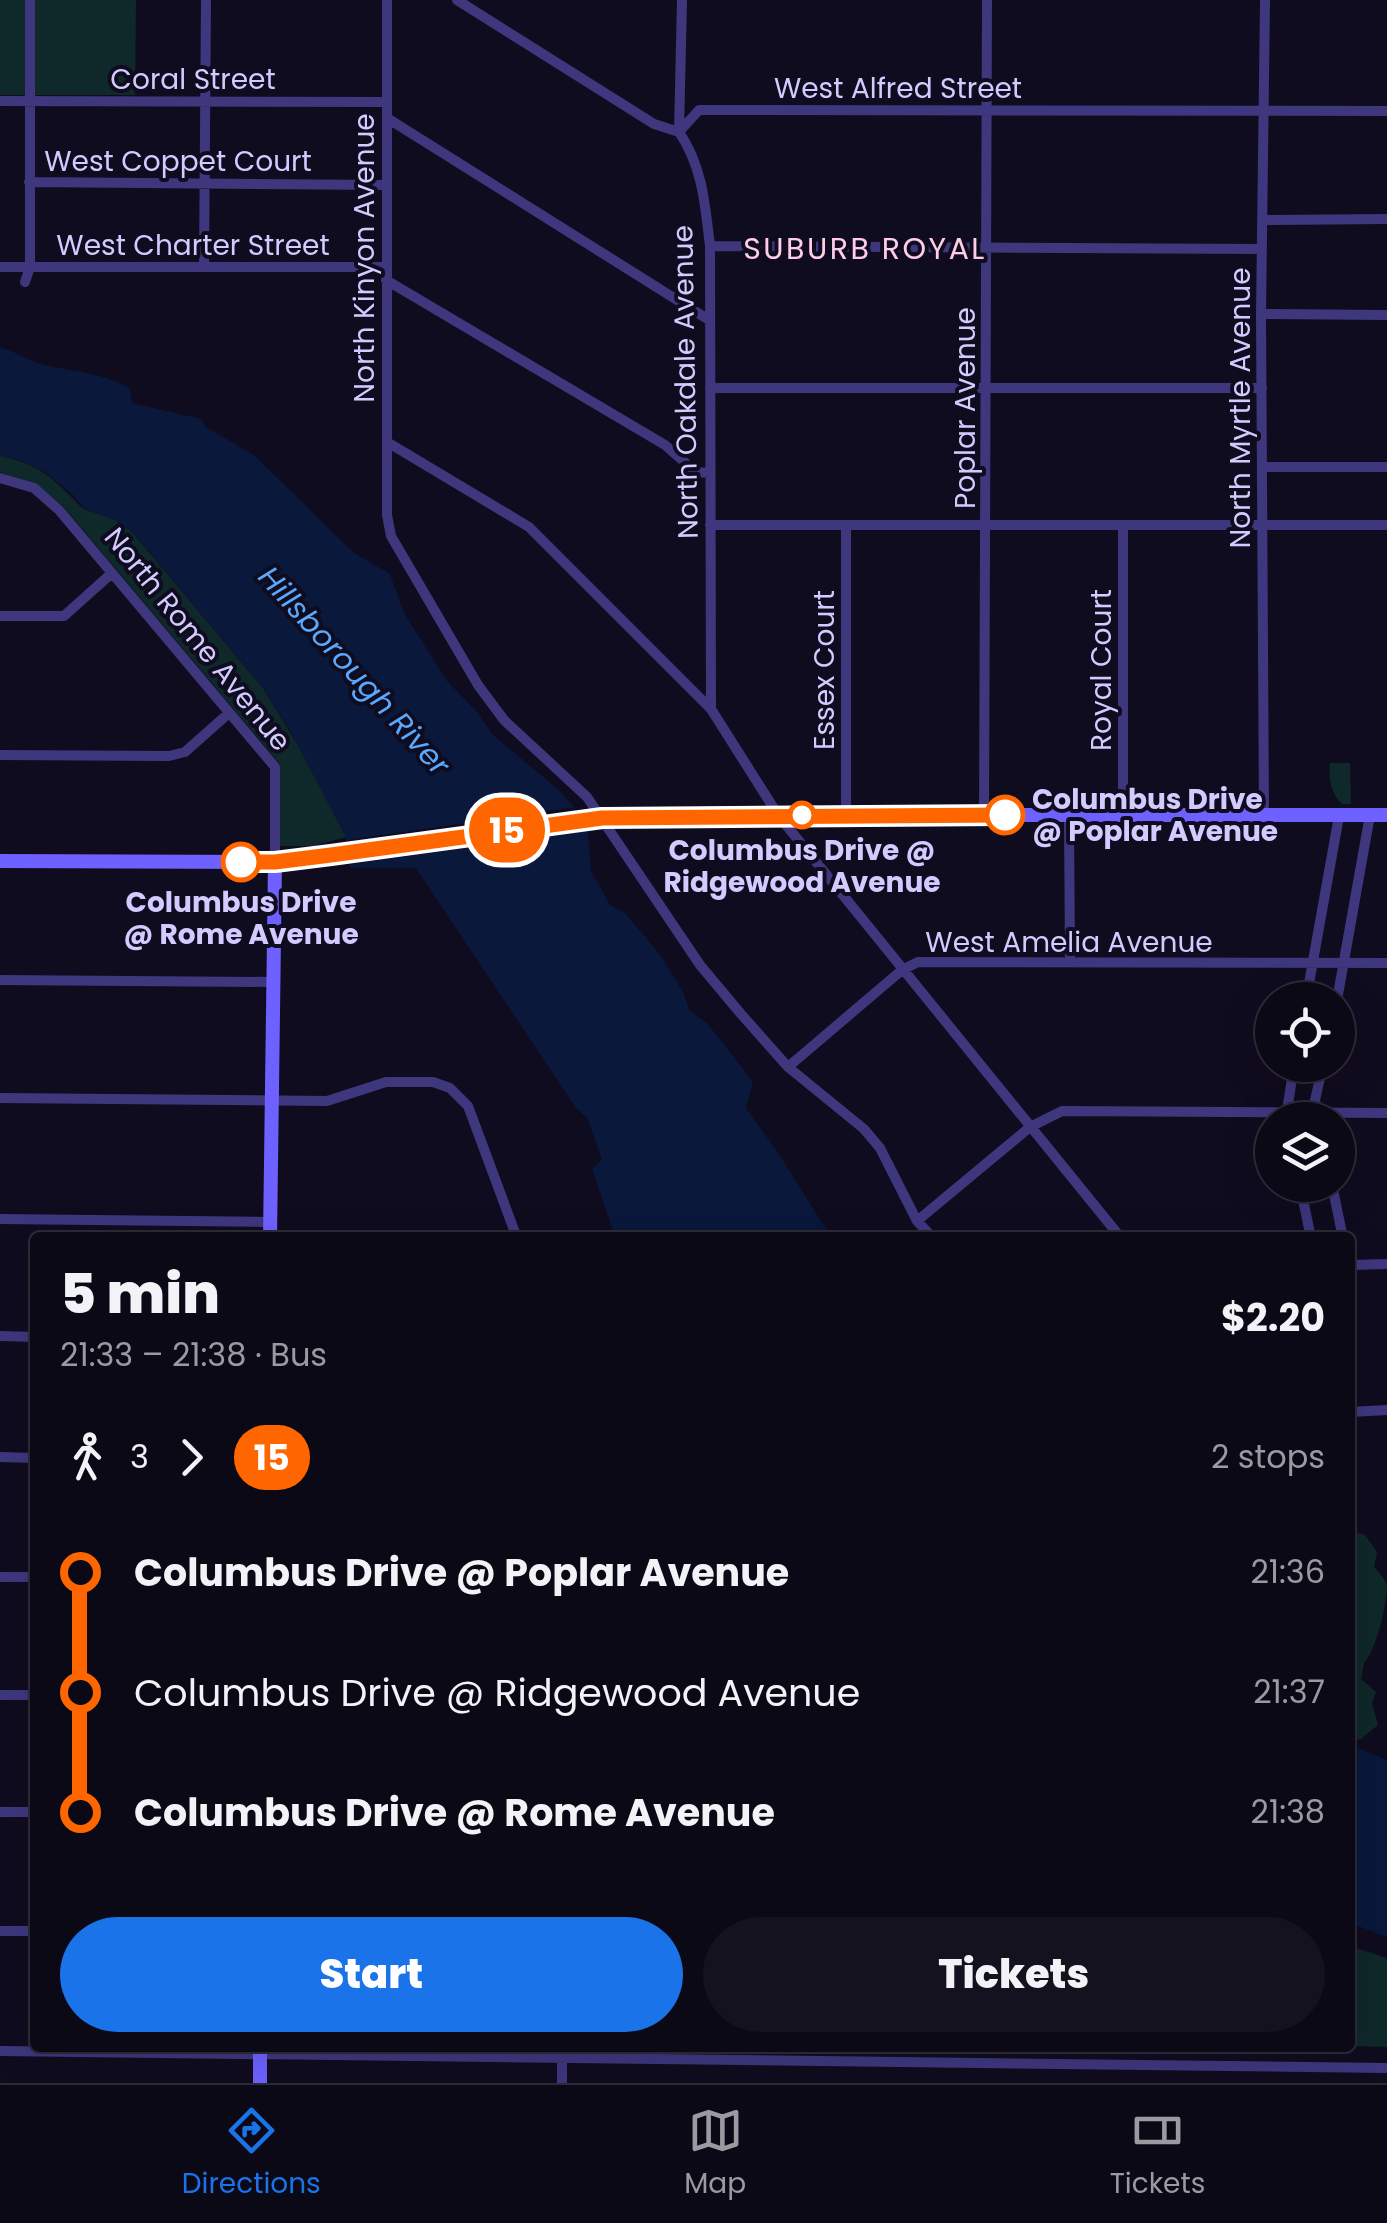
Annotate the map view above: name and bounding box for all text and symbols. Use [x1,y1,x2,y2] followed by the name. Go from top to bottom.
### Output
[110,60,276,99] street label: Coral Street
[774,69,1022,108] street label: West Alfred Street
[345,113,384,403] street label: North Kinyon Avenue
[44,142,312,181] street label: West Coppet Court
[663,225,708,539] street label: North Oakdale Avenue
[56,226,330,265] street label: West Charter Street
[743,227,987,270] district label: SUBURB ROYAL
[1221,267,1260,549] street label: North Myrtle Avenue
[946,307,985,509] street label: Poplar Avenue
[95,519,300,759] street label: North Rome Avenue
[249,557,461,785] water label: Hillsborough River
[1082,589,1121,751] street label: Royal Court
[805,590,844,750] street label: Essex Court
[1032,780,1278,851] place label: Columbus Drive @ Poplar Avenue
[986,796,1024,834] marker: Columbus Drive @ Poplar Avenue
[462,798,552,862] line badge: 15
[789,802,815,828] marker: Columbus Drive @ Ridgewood Avenue
[489,806,525,855] text: 15
[663,831,941,902] place label: Columbus Drive @ Ridgewood Avenue
[222,843,260,881] marker: Columbus Drive @ Rome Avenue
[123,883,359,954] place label: Columbus Drive @ Rome Avenue
[925,923,1213,962] street label: West Amelia Avenue
[1255,982,1355,1202] map controls
[1255,982,1355,1082] button: locate
[1255,1102,1355,1202] button: layers
[60,1255,220,1332] text: 5 min
[1221,1291,1325,1344] text: $2.20
[60,1332,327,1377] text: 21:33 – 21:38 · Bus
[60,1430,115,1485] icon: walk
[164,1430,219,1485] icon: forward
[254,1433,290,1482] text: 15
[130,1434,149,1479] text: 3
[1211,1434,1325,1479] text: 2 stops
[134,1546,789,1599] text: Columbus Drive @ Poplar Avenue
[1250,1549,1325,1594] text: 21:36
[134,1666,860,1719] text: Columbus Drive @ Ridgewood Avenue
[1253,1669,1325,1714] text: 21:37
[134,1786,775,1839] text: Columbus Drive @ Rome Avenue
[1251,1789,1325,1834] text: 21:38
[60,1917,683,2032] button: Start
[703,1917,1325,2032] button: Tickets
[182,2103,321,2205] tab: Directions
[684,2103,746,2205] tab: Map
[1110,2103,1205,2205] tab: Tickets

